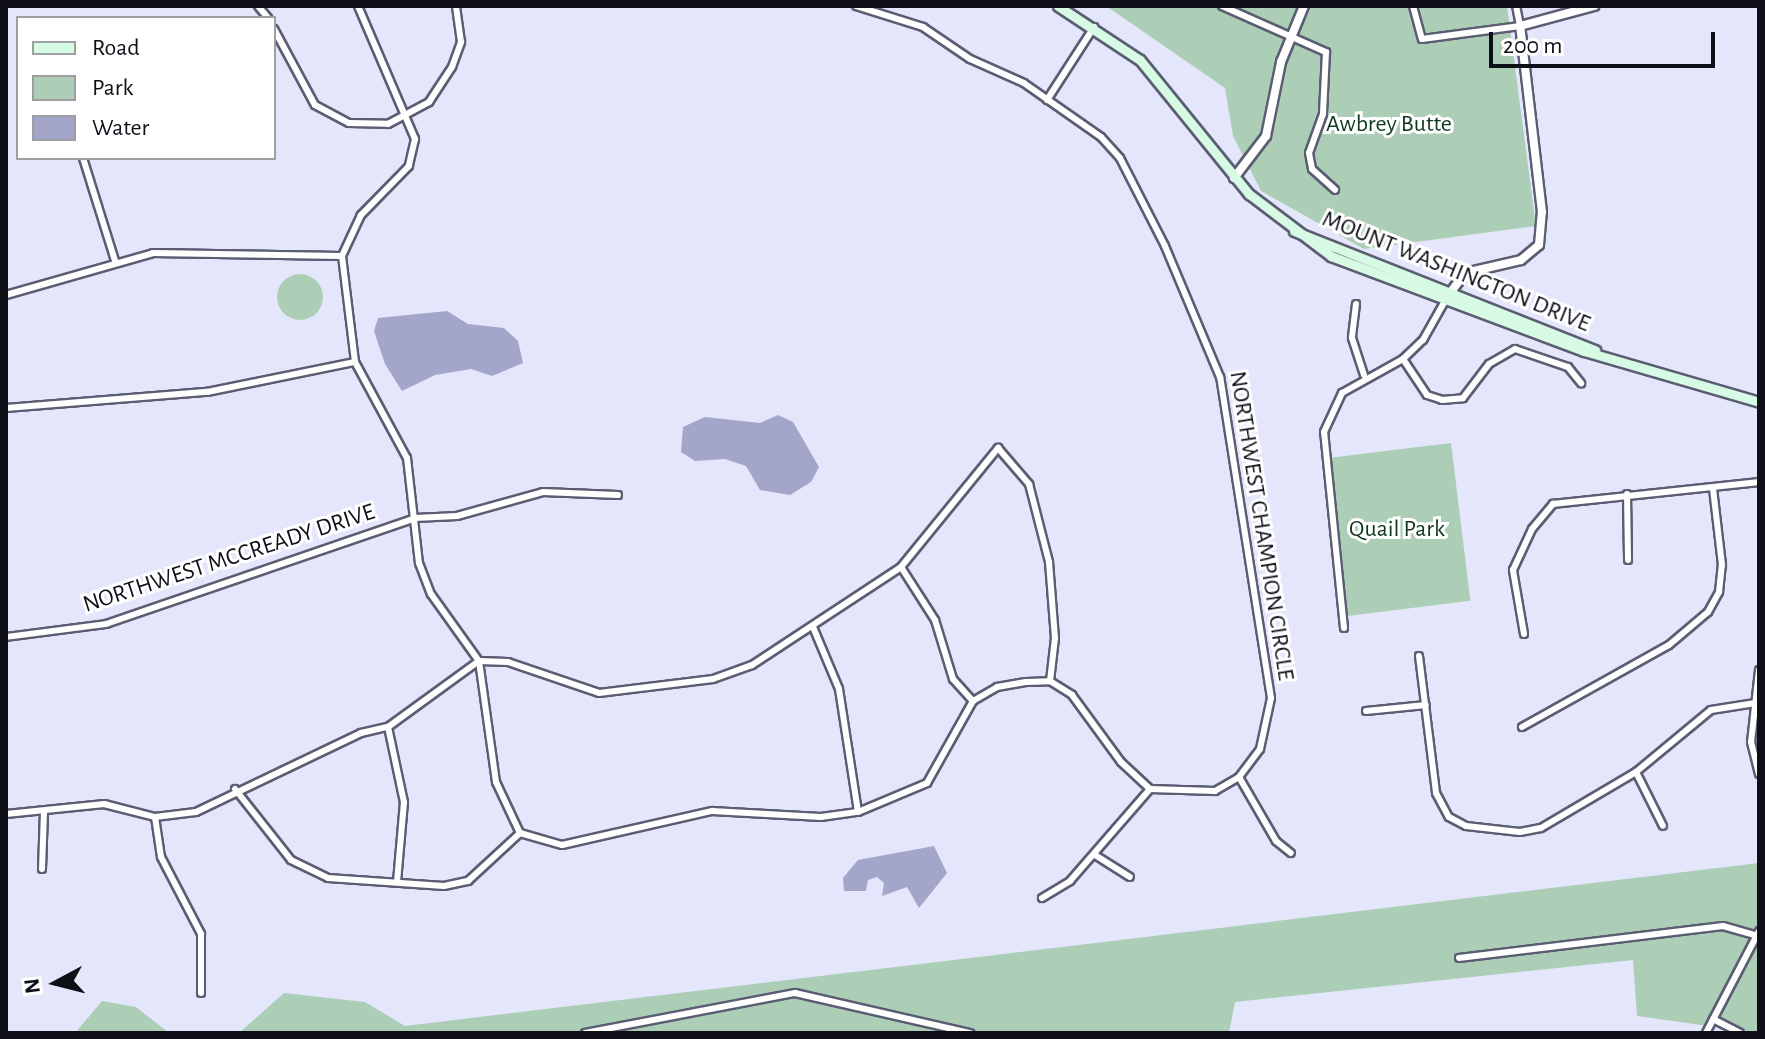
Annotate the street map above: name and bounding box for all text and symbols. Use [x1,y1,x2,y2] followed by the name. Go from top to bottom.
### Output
[16,16,276,160] legend
[1493,16,1719,66] scale bar
[1503,34,1562,58] text: 200 m
[92,36,140,60] text: Road
[92,76,133,100] text: Park
[1326,111,1452,139] park label: Awbrey Butte
[92,116,149,140] text: Water
[1318,205,1594,339] street label: MOUNT WASHINGTON DRIVE
[1222,369,1300,683] street label: NORTHWEST CHAMPION CIRCLE
[80,498,378,620] street label: NORTHWEST MCCREADY DRIVE
[1349,516,1445,544] park label: Quail Park
[16,943,96,1023] north arrow
[20,977,44,995] text: N

